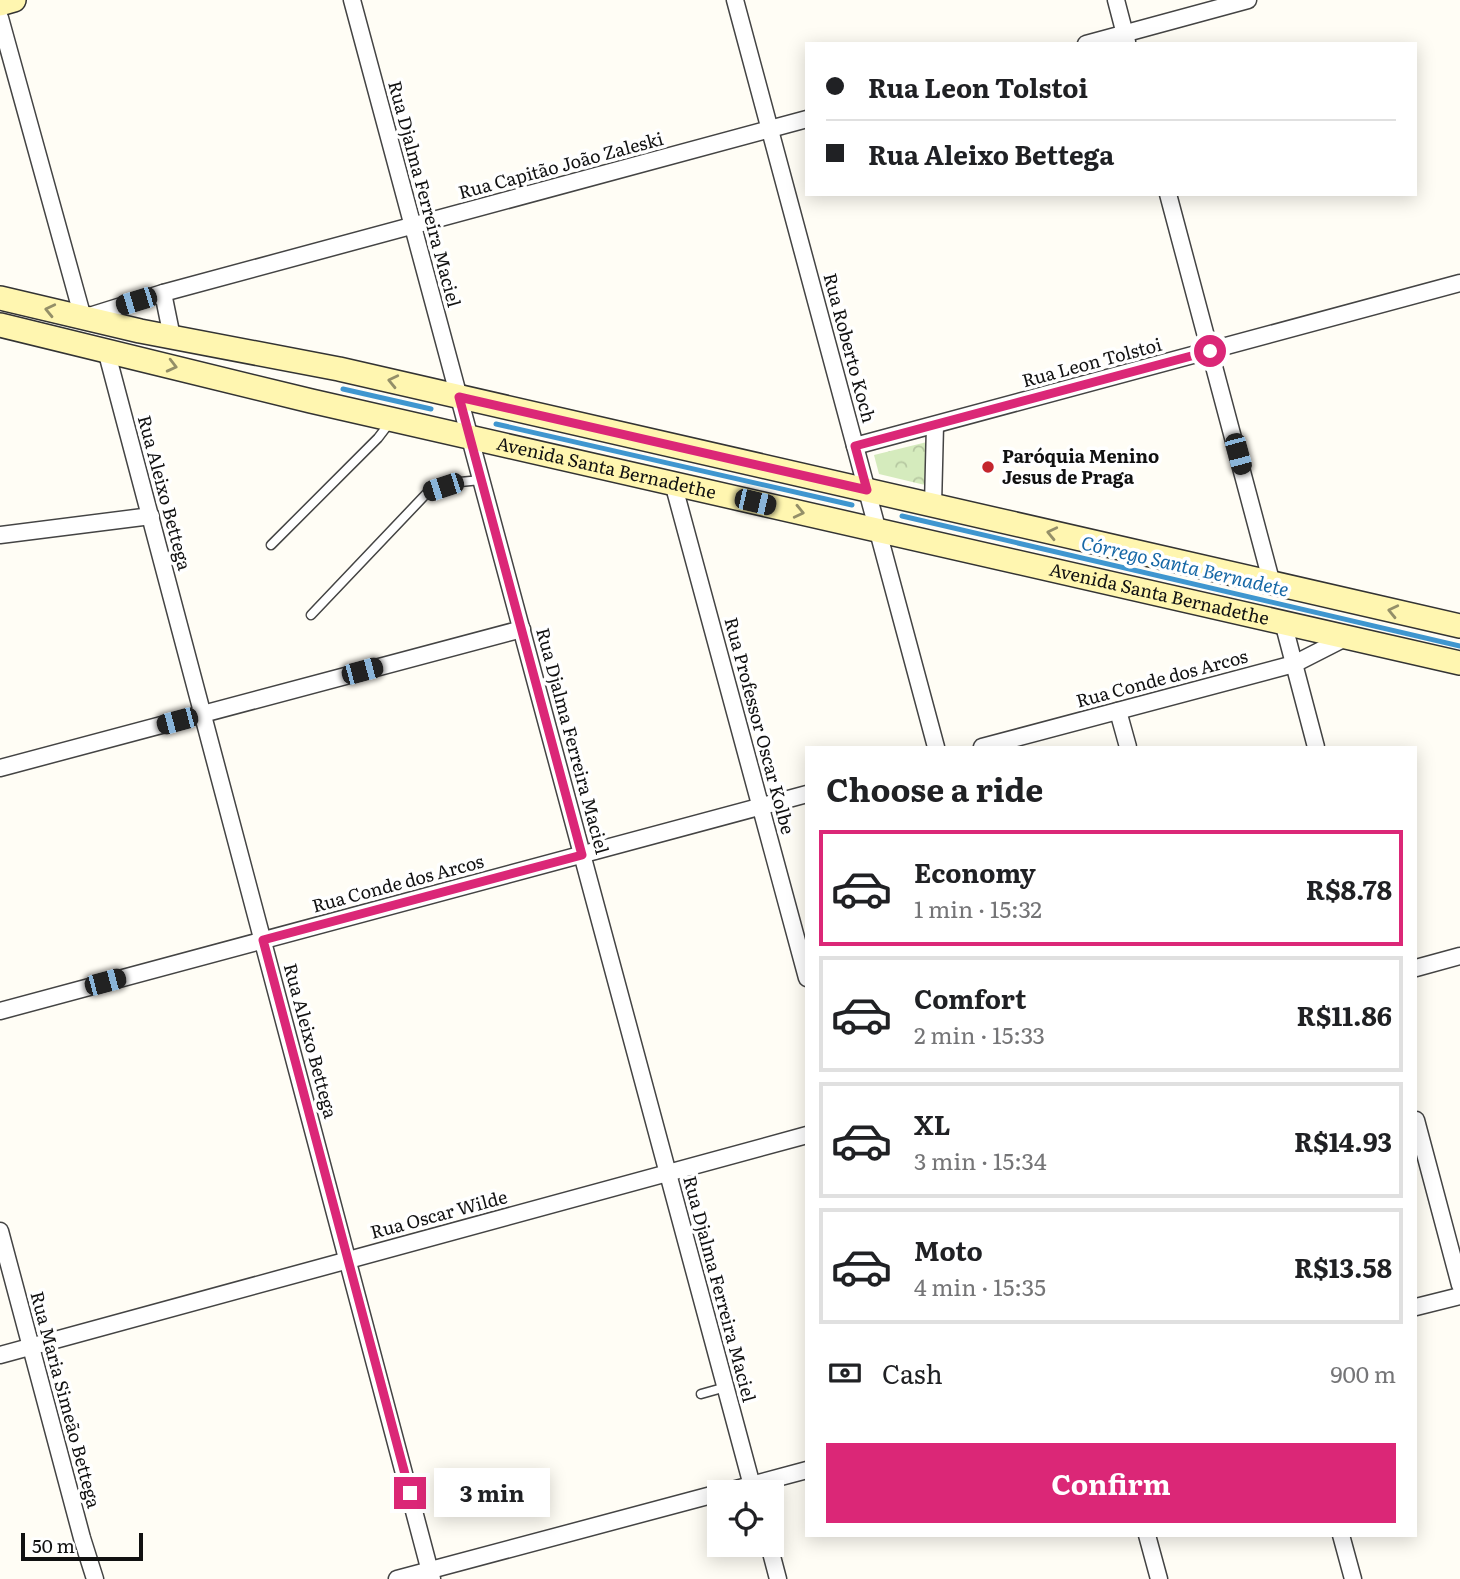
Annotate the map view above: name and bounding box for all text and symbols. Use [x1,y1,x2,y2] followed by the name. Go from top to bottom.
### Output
[868,67,1088,106] text: Rua Leon Tolstoi
[382,77,469,310] street label: Rua Djalma Ferreira Maciel
[455,124,666,205] street label: Rua Capitão João Zaleski
[868,134,1114,173] text: Rua Aleixo Bettega
[817,270,883,426] street label: Rua Roberto Koch
[113,285,160,317] car
[44,304,56,318] one-way arrow
[1019,330,1164,393] street label: Rua Leon Tolstoi
[1194,335,1226,367] route start
[166,358,178,372] one-way arrow
[387,375,399,389] one-way arrow
[132,412,199,574] street label: Rua Aleixo Bettega
[494,429,719,505] street label: Avenida Santa Bernadethe
[1223,431,1254,477] car
[1002,442,1159,490] place label: Paróquia Menino Jesus de Praga
[980,459,996,475] marker: Paróquia Menino Jesus de Praga
[420,471,467,503] car
[733,487,778,517] car
[793,504,805,518] one-way arrow
[1046,527,1058,541] one-way arrow
[1079,527,1292,603] water label: Córrego Santa Bernadete
[1047,555,1272,631] street label: Avenida Santa Bernadethe
[1387,605,1399,619] one-way arrow
[718,614,802,837] street label: Rua Professor Oscar Kolbe
[530,624,617,857] street label: Rua Djalma Ferreira Maciel
[1073,642,1251,713] street label: Rua Conde dos Arcos
[339,655,386,687] car
[154,705,201,737] car
[826,764,1043,812] text: Choose a ride
[309,847,487,918] street label: Rua Conde dos Arcos
[914,852,1036,891] text: Economy
[830,857,893,920] icon: car
[1306,869,1392,908] text: R$8.78
[914,891,1042,925] text: 1 min · 15:32
[278,960,345,1122] street label: Rua Aleixo Bettega
[82,966,129,998] car
[914,978,1026,1017] text: Comfort
[830,983,893,1046] icon: car
[1297,995,1392,1034] text: R$11.86
[914,1017,1045,1051] text: 2 min · 15:33
[914,1104,951,1143] text: XL
[830,1109,893,1172] icon: car
[1294,1121,1392,1160] text: R$14.93
[914,1143,1047,1177] text: 3 min · 15:34
[677,1172,764,1405] street label: Rua Djalma Ferreira Maciel
[367,1182,510,1245] street label: Rua Oscar Wilde
[914,1230,983,1269] text: Moto
[830,1235,893,1298] icon: car
[1294,1247,1392,1286] text: R$13.58
[914,1269,1046,1303] text: 4 min · 15:35
[24,1288,108,1511] street label: Rua Maria Simeão Bettega
[882,1353,943,1392] text: Cash
[826,1354,864,1392] icon: cash
[1330,1356,1396,1390] text: 900 m
[826,1443,1396,1523] button: Confirm
[434,1468,550,1518] callout: 3 min
[460,1475,524,1509] text: 3 min
[394,1477,426,1509] route end
[707,1480,784,1557] map controls
[707,1480,784,1557] button: locate
[21,1530,144,1562] scale bar
[32,1531,75,1559] text: 50 m

